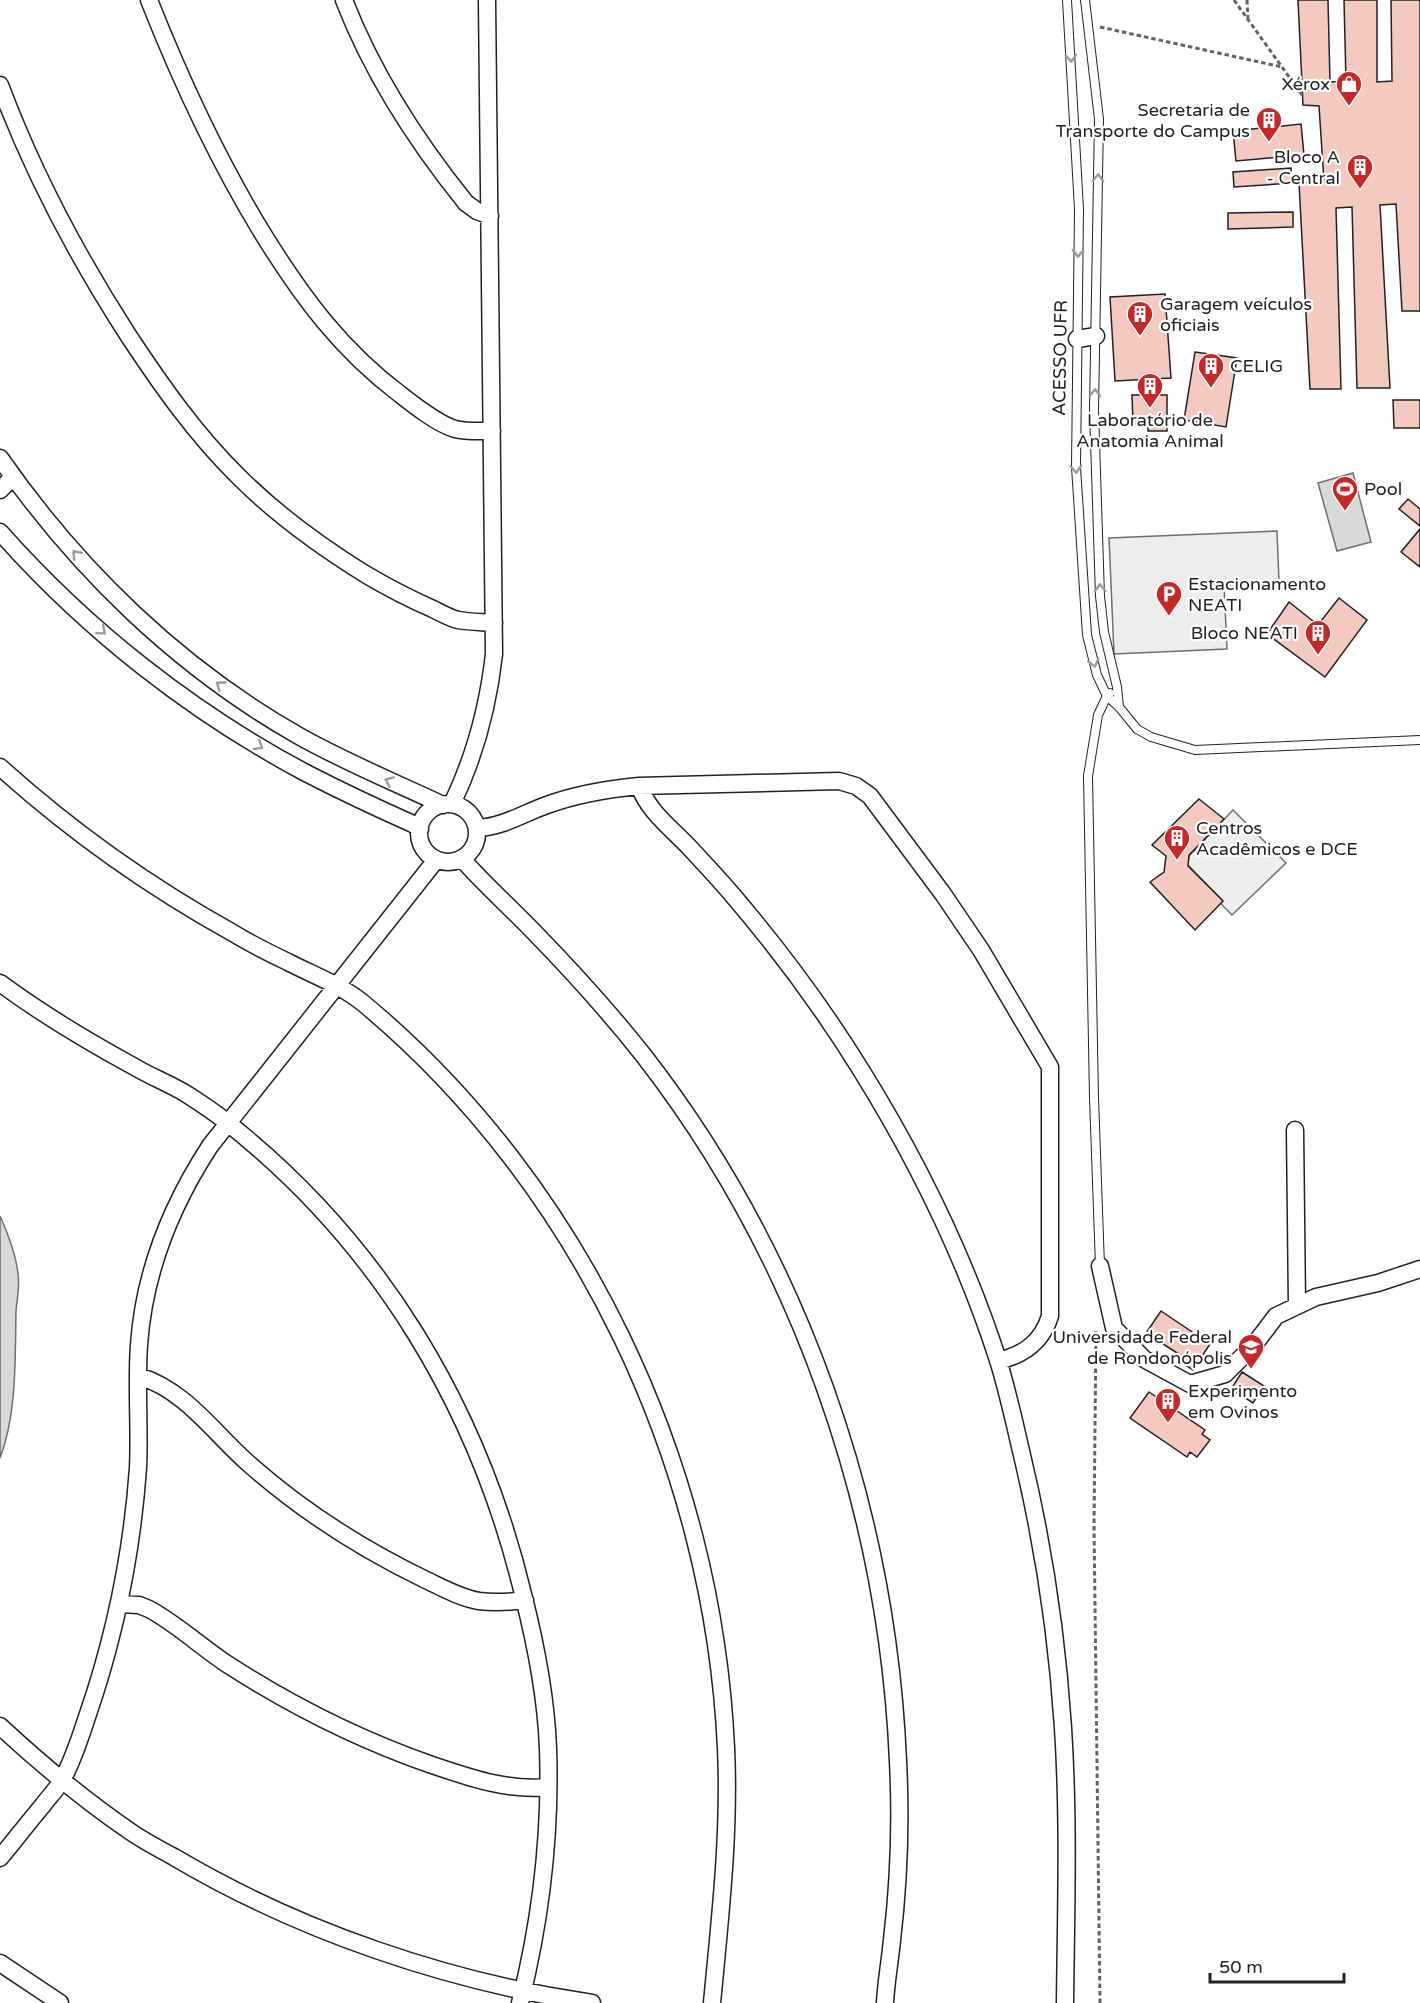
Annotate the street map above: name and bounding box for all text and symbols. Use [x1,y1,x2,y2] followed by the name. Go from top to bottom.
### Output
[1064,54,1077,63] one-way arrow
[1334,69,1364,107] shop icon: Xérox
[1281,73,1330,95] place label: Xérox
[1056,99,1250,142] place label: Secretaria de Transporte do Campus
[1254,105,1284,143] building icon: Secretaria de Transporte do Campus
[1266,146,1340,189] place label: Bloco A - Central
[1345,152,1375,190] building icon: Bloco A - Central
[1092,173,1104,182] one-way arrow
[1072,249,1085,258] one-way arrow
[1160,293,1312,336] place label: Garagem veículos oficiais
[1125,299,1155,337] building icon: Garagem veículos oficiais
[1048,300,1072,416] street label: ACESSO UFR
[1196,351,1226,389] building icon: CELIG
[1230,355,1283,377] place label: CELIG
[1135,371,1165,409] building icon: Laboratório de Anatomia Animal
[1089,389,1101,398] one-way arrow
[1076,409,1224,452] place label: Laboratório de Anatomia Animal
[1070,465,1083,474] one-way arrow
[1330,474,1360,512] sports icon: Pool
[1364,478,1402,500] place label: Pool
[72,551,83,561] one-way arrow
[1188,573,1326,616] place label: Estacionamento NEATI
[1154,579,1184,617] parking icon: Estacionamento NEATI
[1094,584,1107,593] one-way arrow
[1303,618,1333,656] building icon: Bloco NEATI
[1191,622,1298,644] place label: Bloco NEATI
[95,624,106,635] one-way arrow
[1087,658,1100,668] one-way arrow
[216,681,227,692] one-way arrow
[253,738,263,750] one-way arrow
[385,776,396,788] one-way arrow
[1196,817,1358,860] place label: Centros Acadêmicos e DCE
[1162,823,1192,861] building icon: Centros Acadêmicos e DCE
[1052,1326,1232,1369] place label: Universidade Federal de Rondonópolis
[1236,1332,1266,1370] school or university icon: Universidade Federal de Rondonópolis
[1188,1380,1297,1423] place label: Experimento em Ovinos
[1153,1386,1183,1424] building icon: Experimento em Ovinos
[1210,1946,1344,1984] scale bar
[1219,1956,1263,1978] text: 50 m

